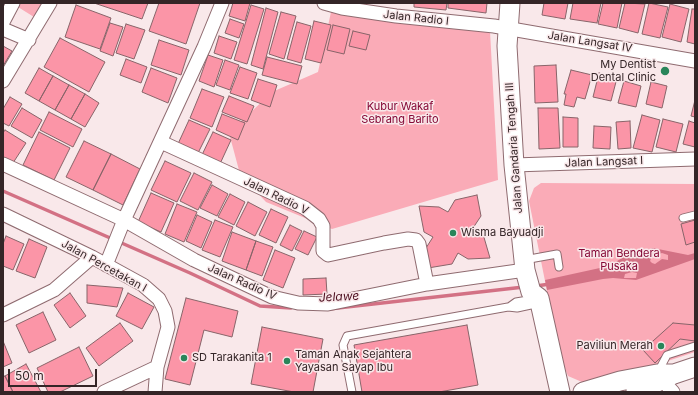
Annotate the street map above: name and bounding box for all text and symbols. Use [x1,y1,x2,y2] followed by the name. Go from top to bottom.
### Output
[382,8,450,28] street label: Jalan Radio I
[547,29,633,55] street label: Jalan Langsat IV
[591,58,656,84] place label: My Dentist Dental Clinic
[659,65,671,77] marker: My Dentist Dental Clinic
[503,82,525,214] street label: Jalan Gandaria Tengah III
[361,100,439,126] park label: Kubur Wakaf Sebrang Barito
[565,154,643,170] street label: Jalan Langsat I
[241,175,311,217] street label: Jalan Radio V
[461,226,543,240] place label: Wisma Bayuadji
[448,228,458,238] marker: Wisma Bayuadji
[59,237,149,295] street label: Jalan Percetakan I
[578,247,660,273] park label: Taman Bendera Pusaka
[206,261,278,303] street label: Jalan Radio IV
[318,289,360,305] water label: Jelawe
[577,339,653,353] place label: Paviliun Merah
[656,341,666,351] marker: Paviliun Merah
[295,348,411,374] place label: Taman Anak Sejahtera Yayasan Sayap Ibu
[192,351,272,365] place label: SD Tarakanita 1
[179,353,189,363] marker: SD Tarakanita 1
[282,356,292,366] marker: Taman Anak Sejahtera Yayasan Sayap Ibu
[10,361,99,387] scale bar
[15,368,44,383] text: 50 m

